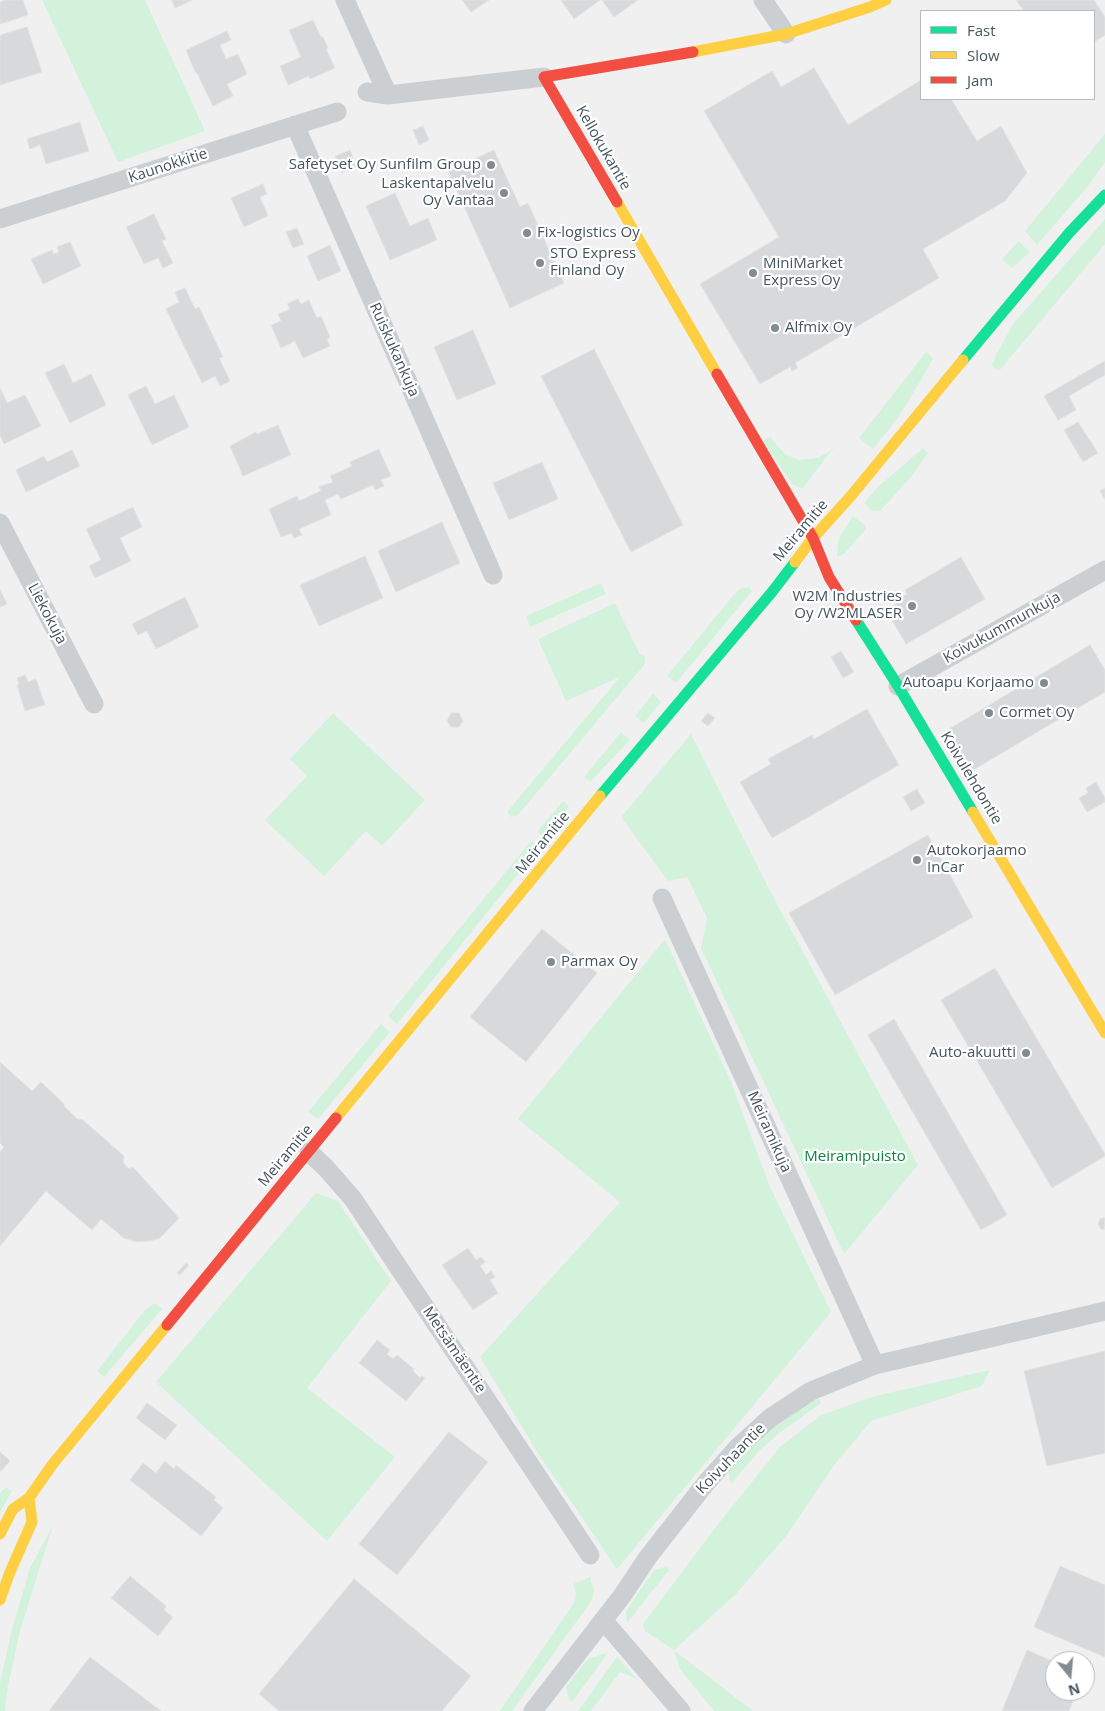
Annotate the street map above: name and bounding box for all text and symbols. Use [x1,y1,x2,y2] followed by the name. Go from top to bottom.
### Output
[920,10,1095,100] legend
[967,20,996,40] text: Fast
[967,45,1000,65] text: Slow
[967,70,993,90] text: Jam
[572,103,634,193] street label: Kellokukantie
[126,145,210,187] street label: Kaunokkitie
[289,156,481,174] place label: Safetyset Oy Sunfilm Group
[485,159,497,171] marker: Safetyset Oy Sunfilm Group
[381,175,494,210] place label: Laskentapalvelu Oy Vantaa
[498,187,510,199] marker: Laskentapalvelu Oy Vantaa
[537,224,640,242] place label: Fix-logistics Oy
[521,227,533,239] marker: Fix-logistics Oy
[550,245,636,280] place label: STO Express Finland Oy
[763,255,843,290] place label: MiniMarket Express Oy
[534,257,546,269] marker: STO Express Finland Oy
[747,267,759,279] marker: MiniMarket Express Oy
[365,300,423,400] street label: Ruiskukankuja
[785,319,852,337] place label: Alfmix Oy
[769,322,781,334] marker: Alfmix Oy
[770,496,832,566] street label: Meiramitie
[24,581,70,647] street label: Liekokuja
[792,588,902,623] place label: W2M Industries Oy /W2MLASER
[940,588,1064,668] street label: Koivukummunkuja
[906,600,918,612] marker: W2M Industries Oy /W2MLASER
[903,674,1034,692] place label: Autoapu Korjaamo
[1038,677,1050,689] marker: Autoapu Korjaamo
[999,704,1074,722] place label: Cormet Oy
[983,707,995,719] marker: Cormet Oy
[936,728,1006,828] street label: Koivulehdontie
[512,808,574,878] street label: Meiramitie
[927,842,1026,877] place label: Autokorjaamo InCar
[911,854,923,866] marker: Autokorjaamo InCar
[561,953,638,971] place label: Parmax Oy
[545,956,557,968] marker: Parmax Oy
[929,1044,1016,1062] place label: Auto-akuutti
[1020,1047,1032,1059] marker: Auto-akuutti
[743,1089,795,1175] street label: Meiramikuja
[255,1121,317,1191] street label: Meiramitie
[804,1148,906,1166] park label: Meiramipuisto
[419,1303,489,1397] street label: Metsämäentie
[693,1420,769,1498] street label: Koivuhaantie
[1045,1651,1095,1701] north arrow
[1066,1679,1082,1701] text: N

